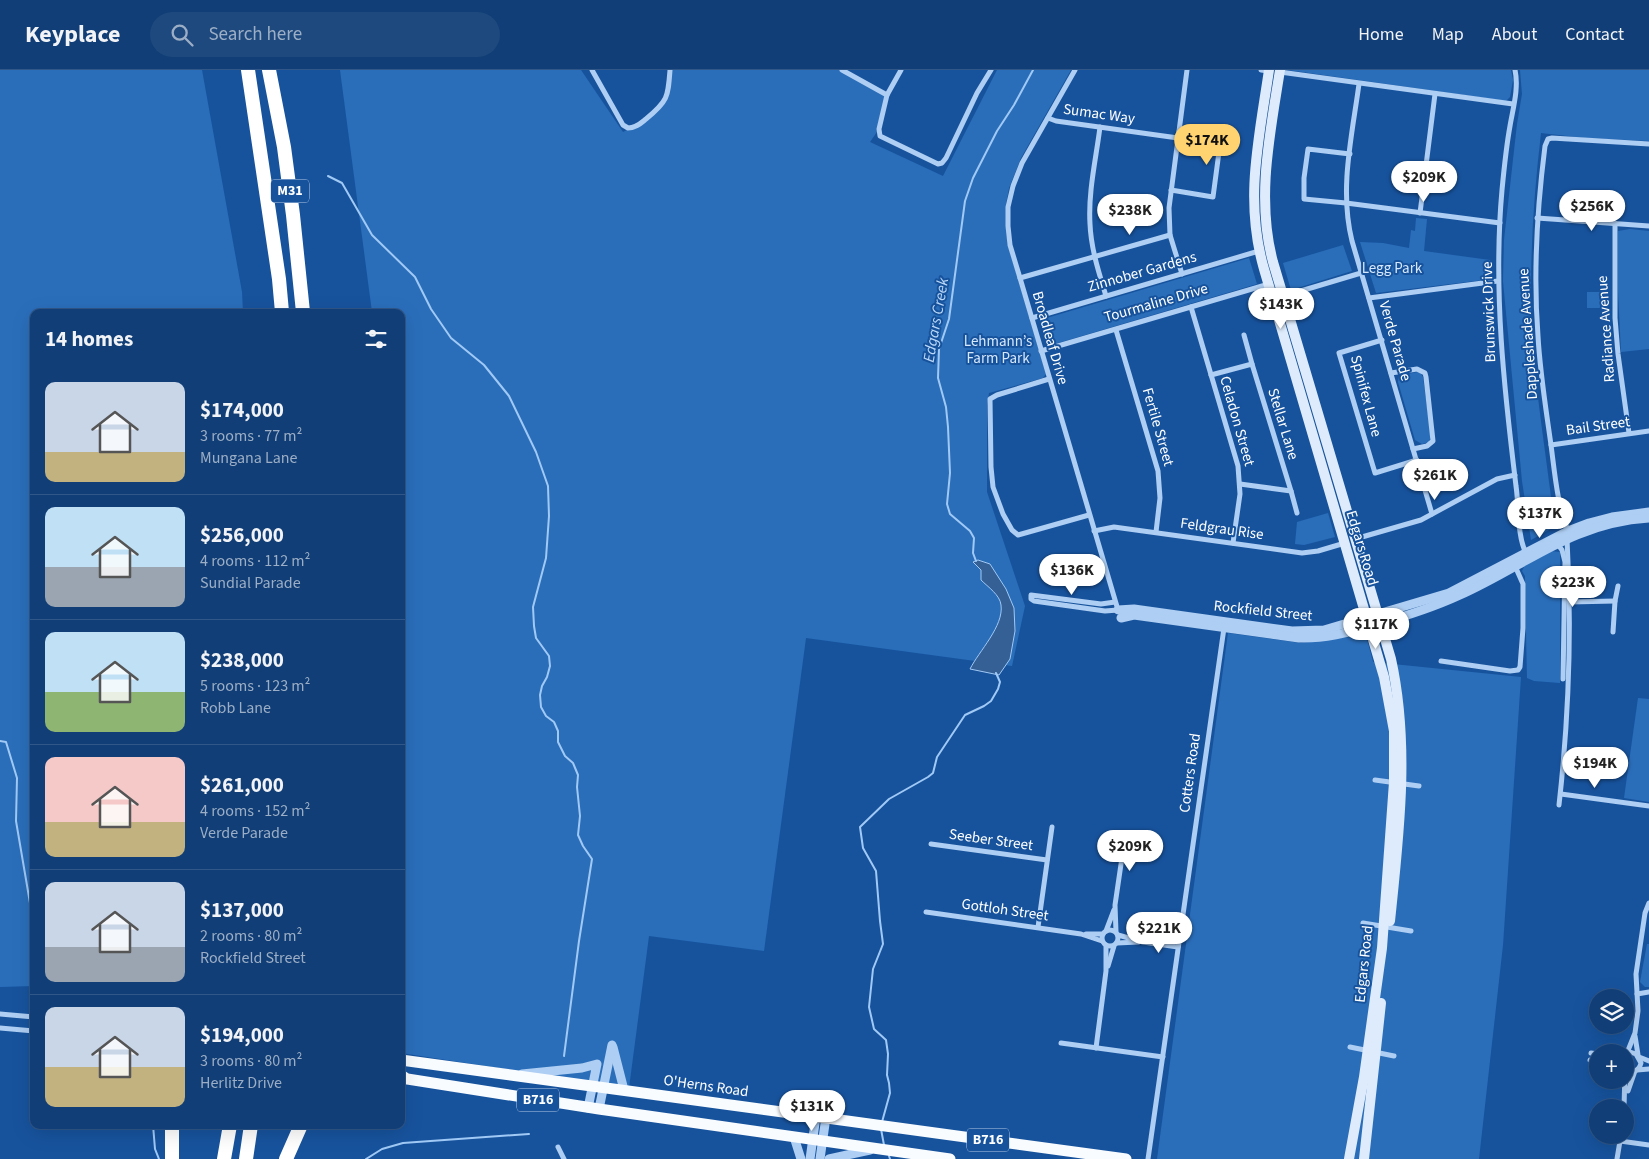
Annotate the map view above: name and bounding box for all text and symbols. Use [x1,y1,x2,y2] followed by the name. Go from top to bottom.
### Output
[150,12,500,57] search box
[25,17,120,52] text: Keyplace
[168,21,196,49] icon: search
[208,21,302,48] text: Search here
[1358,22,1404,47] text: Home
[1432,22,1464,47] text: Map
[1492,22,1537,47] text: About
[1565,22,1624,47] text: Contact
[1062,99,1136,129] street label: Sumac Way
[1172,124,1242,166] pin: $174K
[1185,129,1229,151] text: $174K
[1389,160,1459,203] pin: $209K
[1402,166,1446,188] text: $209K
[271,180,309,202] road number: M31
[1557,190,1627,232] pin: $256K
[1095,194,1165,236] pin: $238K
[1570,195,1614,217] text: $256K
[1108,199,1152,221] text: $238K
[1085,246,1199,298] street label: Zinnober Gardens
[1362,258,1423,279] park label: Legg Park
[1477,261,1501,363] street label: Brunswick Drive
[1513,268,1543,400] street label: Dappleshade Avenue
[918,275,954,364] water label: Edgars Creek
[1592,275,1620,383] street label: Radiance Avenue
[1102,278,1210,328] street label: Tourmaline Drive
[1246,288,1316,330] pin: $143K
[1027,289,1073,387] street label: Broadleaf Drive
[1259,293,1303,315] text: $143K
[1374,299,1416,383] street label: Verde Parade
[45,324,133,354] text: 14 homes
[362,325,390,353] icon: filters
[964,331,1032,369] park label: Lehmann’s Farm Park
[1345,353,1387,439] street label: Spinifex Lane
[1214,374,1260,468] street label: Celadon Street
[1137,385,1179,469] street label: Fertile Street
[1262,386,1304,462] street label: Stellar Lane
[200,395,284,425] text: $174,000
[85,402,145,462] icon: home
[1565,411,1631,441] street label: Bail Street
[200,425,302,447] text: 3 rooms · 77 m²
[200,447,298,469] text: Mungana Lane
[1400,458,1470,501] pin: $261K
[1413,464,1457,486] text: $261K
[1505,496,1575,539] pin: $137K
[1518,502,1562,524] text: $137K
[1341,508,1383,588] street label: Edgars Road
[1179,513,1265,545] street label: Feldgrau Rise
[200,520,284,550] text: $256,000
[85,527,145,587] icon: home
[200,550,310,572] text: 4 rooms · 112 m²
[1037,554,1107,596] pin: $136K
[1050,559,1094,581] text: $136K
[1538,566,1608,608] pin: $223K
[1551,571,1595,593] text: $223K
[200,572,301,594] text: Sundial Parade
[1213,595,1313,627] street label: Rockfield Street
[1341,608,1411,650] pin: $117K
[1354,613,1398,635] text: $117K
[200,645,284,675] text: $238,000
[85,652,145,712] icon: home
[200,675,310,697] text: 5 rooms · 123 m²
[200,697,271,719] text: Robb Lane
[1174,732,1206,814] street label: Cotters Road
[1560,746,1630,789] pin: $194K
[1573,752,1617,774] text: $194K
[200,770,284,800] text: $261,000
[85,777,145,837] icon: home
[200,800,310,822] text: 4 rooms · 152 m²
[200,822,288,844] text: Verde Parade
[948,824,1034,856] street label: Seeber Street
[1095,830,1165,872] pin: $209K
[1108,835,1152,857] text: $209K
[960,894,1050,926] street label: Gottloh Street
[200,895,284,925] text: $137,000
[85,902,145,962] icon: home
[1124,912,1194,954] pin: $221K
[1137,917,1181,939] text: $221K
[1350,924,1378,1004] street label: Edgars Road
[200,925,302,947] text: 2 rooms · 80 m²
[200,947,306,969] text: Rockfield Street
[1589,989,1634,1144] map controls
[1589,989,1634,1034] button: layers
[200,1020,284,1050] text: $194,000
[85,1027,145,1087] icon: home
[1589,1044,1634,1089] button: +
[200,1050,302,1072] text: 3 rooms · 80 m²
[662,1070,750,1102] street label: O'Herns Road
[200,1072,282,1094] text: Herlitz Drive
[517,1088,559,1112] road number: B716
[777,1090,847,1132] pin: $131K
[790,1095,834,1117] text: $131K
[1589,1099,1634,1144] button: −
[967,1128,1009,1152] road number: B716

